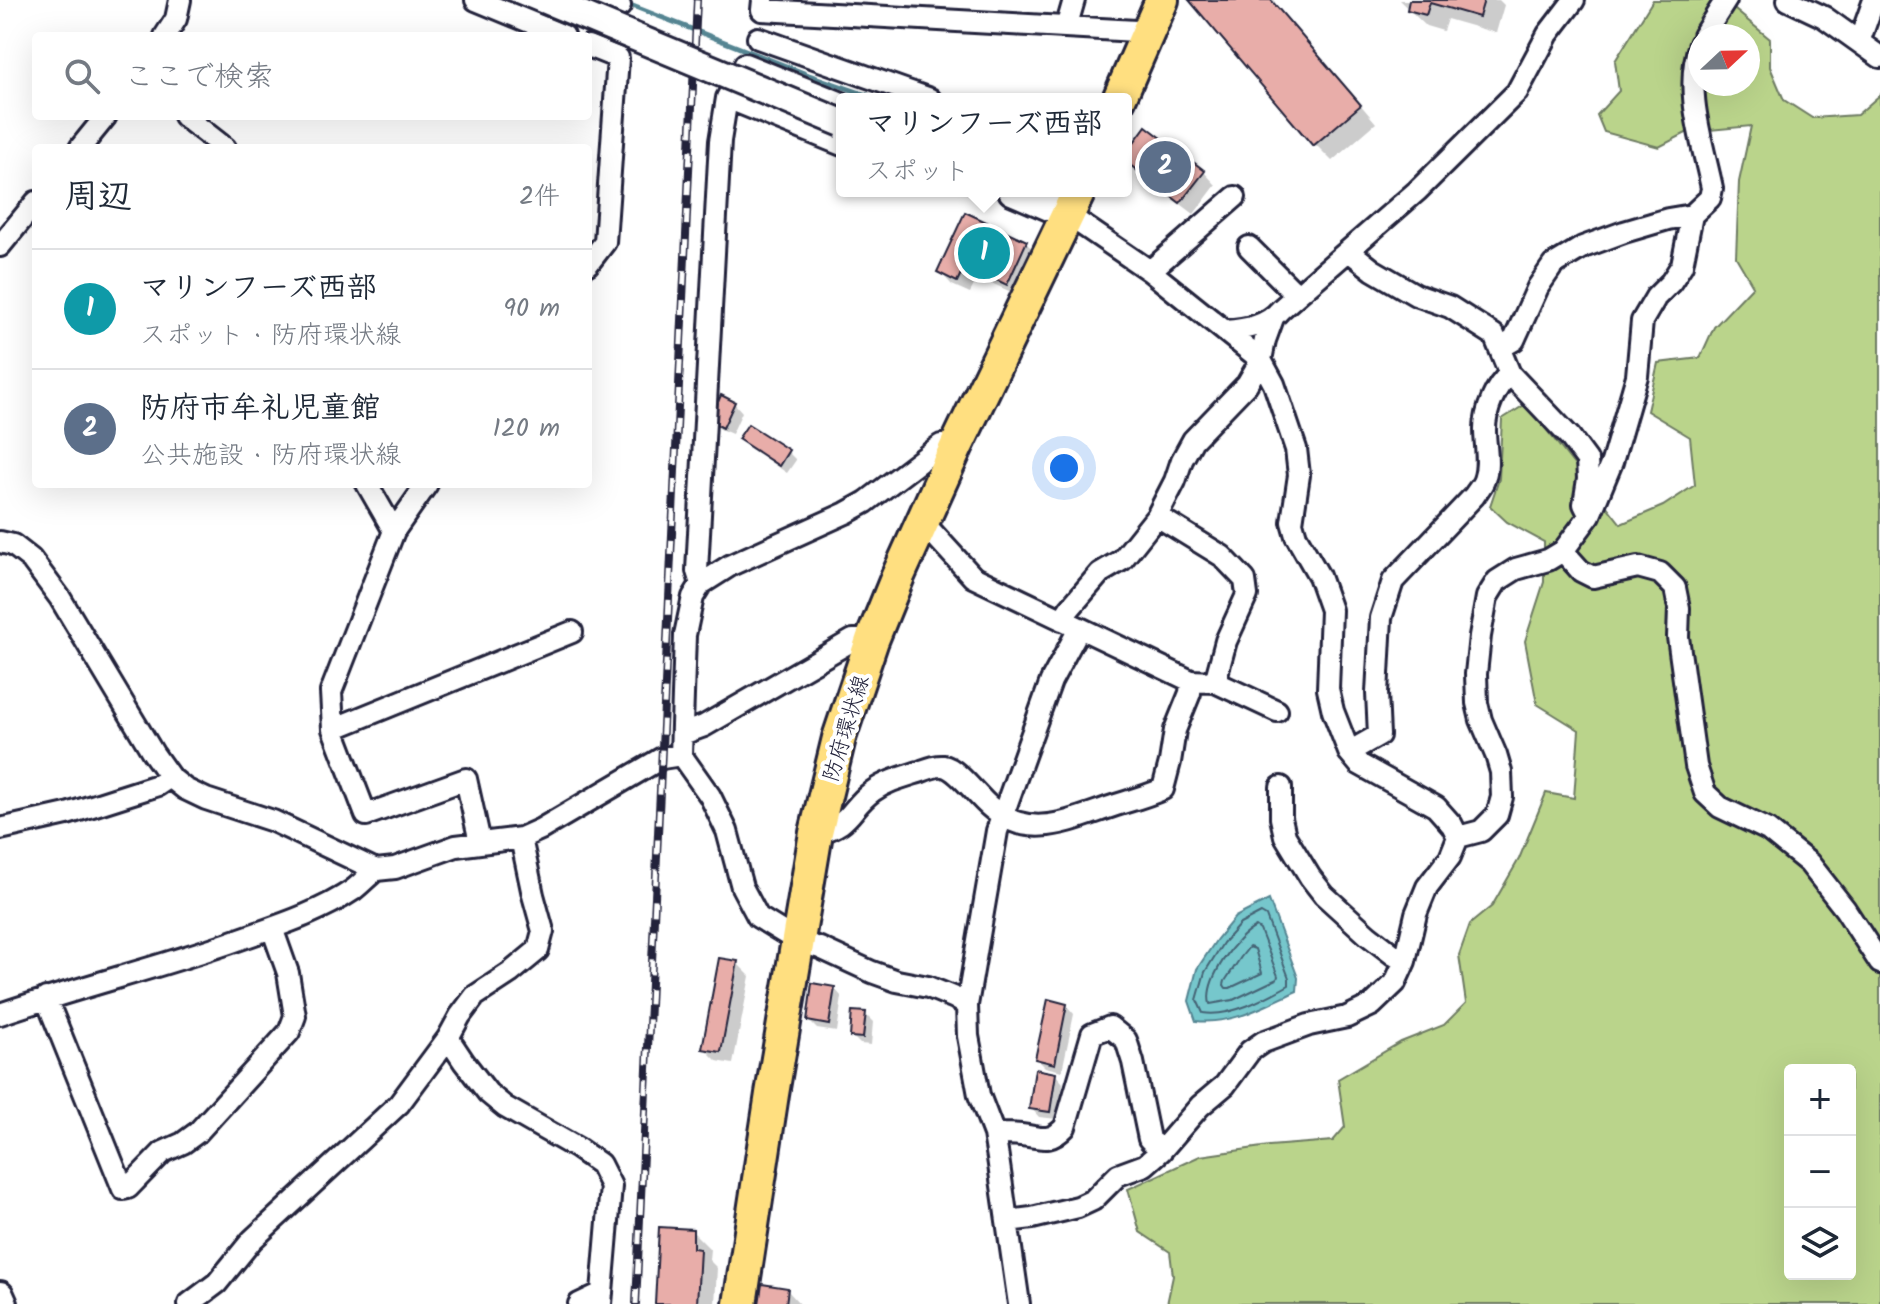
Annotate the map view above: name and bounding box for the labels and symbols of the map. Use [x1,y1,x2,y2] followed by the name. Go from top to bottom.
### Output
[1688,24,1760,96] north arrow
[1139,137,1191,197] pin: 2
[958,223,1010,283] pin: 1
[1044,448,1084,488] your location
[815,671,880,786] street label: 防府環状線

